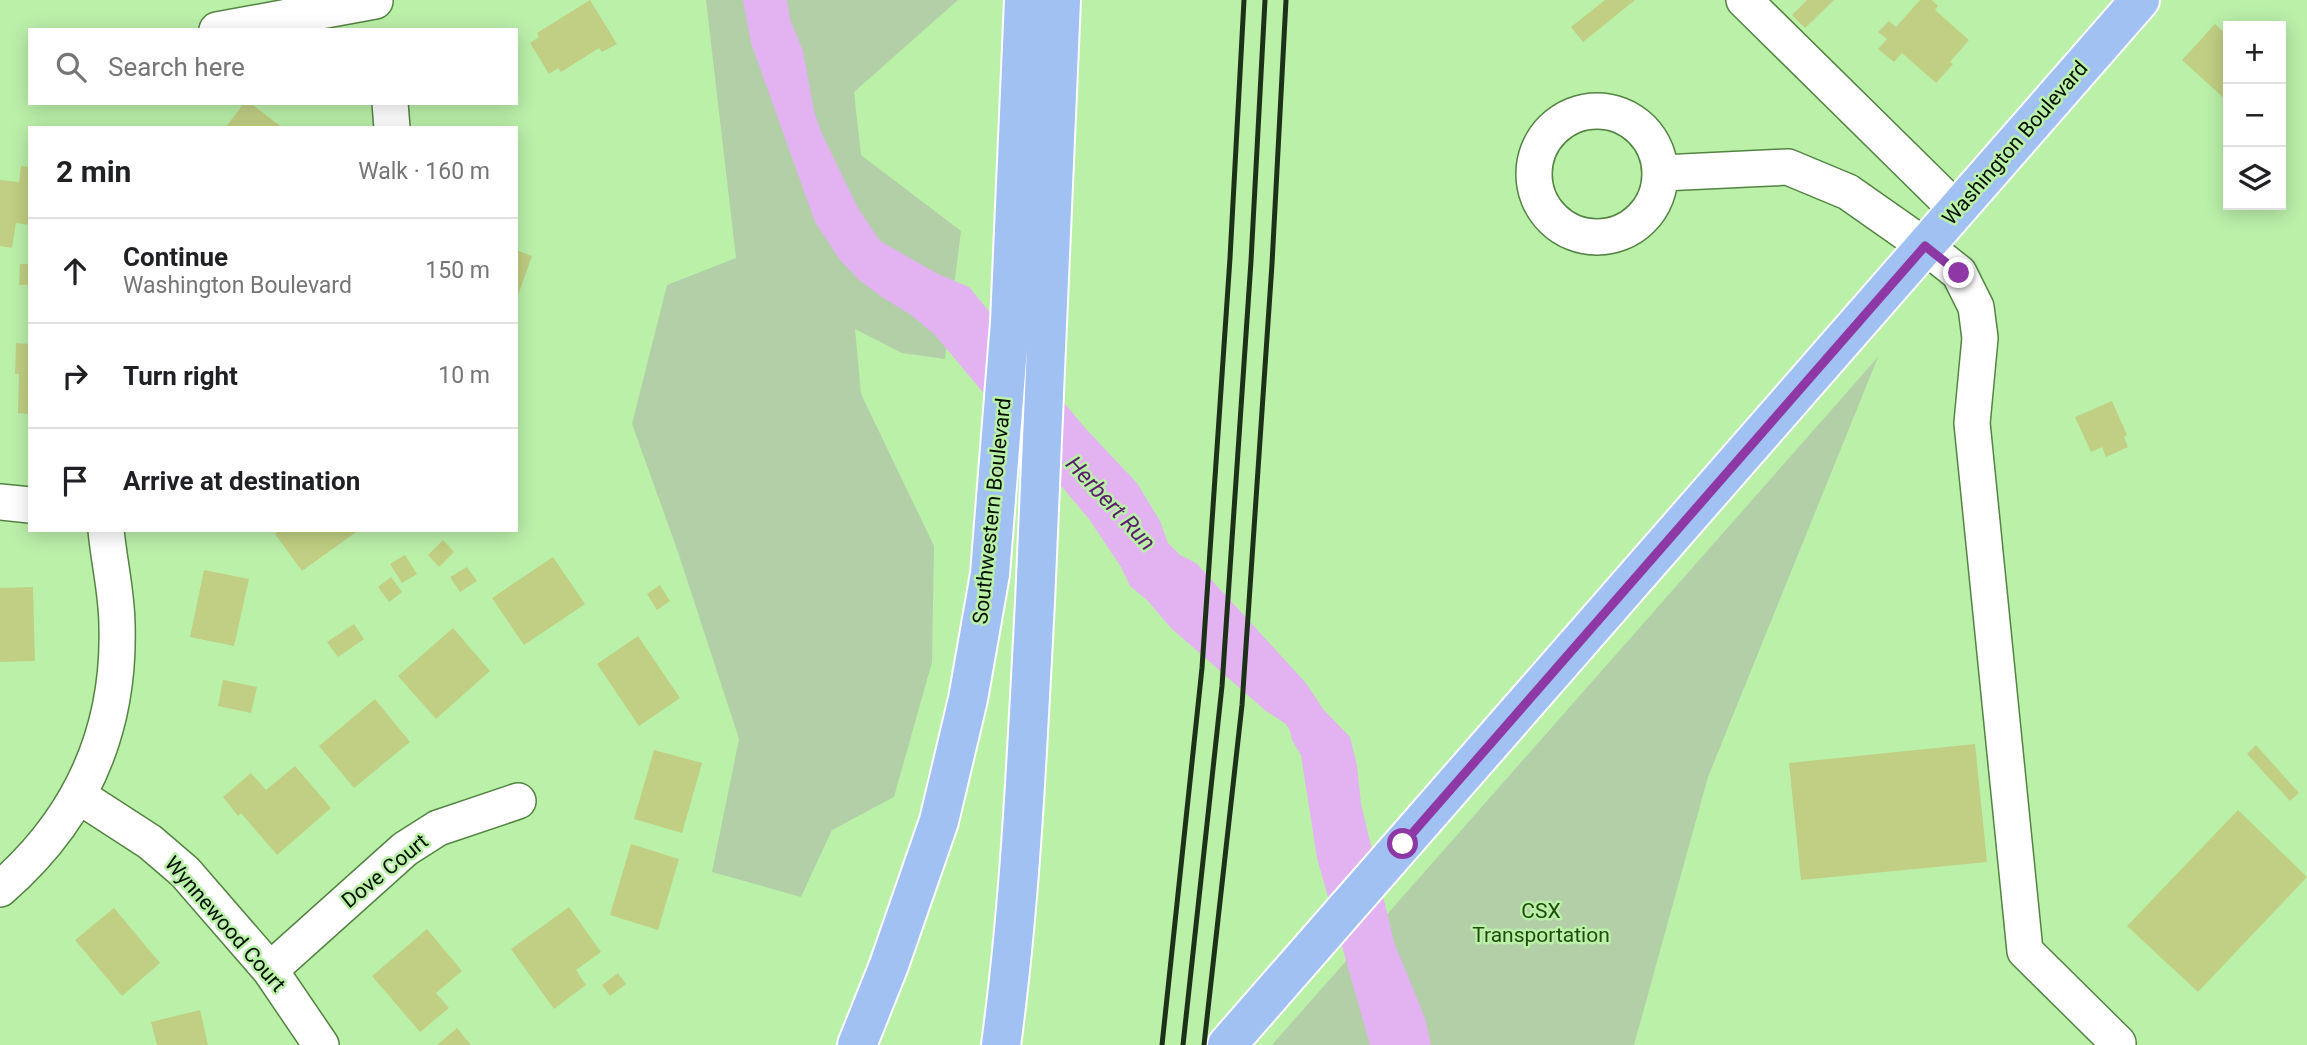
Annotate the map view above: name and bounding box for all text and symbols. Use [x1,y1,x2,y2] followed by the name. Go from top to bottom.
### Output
[2223,21,2286,210] map controls
[2223,21,2286,84] button: +
[28,28,518,105] search box
[52,48,90,86] icon: search
[108,52,245,82] text: Search here
[1937,56,2093,230] street label: Washington Boulevard
[2223,84,2286,147] button: −
[2223,147,2286,210] button: layers
[56,154,131,189] text: 2 min
[358,158,490,185] text: Walk · 160 m
[123,242,228,272] text: Continue
[56,252,94,290] icon: ahead
[425,257,490,284] text: 150 m
[1943,257,1974,288] route end
[123,272,352,299] text: Washington Boulevard
[56,357,94,395] icon: right
[123,361,238,391] text: Turn right
[438,362,490,389] text: 10 m
[968,397,1016,625] street label: Southwestern Boulevard
[1060,451,1161,556] water label: Herbert Run
[56,462,94,500] icon: arrive
[123,466,360,496] text: Arrive at destination
[1387,828,1418,859] route start
[337,829,433,913] street label: Dove Court
[160,851,290,997] street label: Wynnewood Court
[1472,899,1610,947] park label: CSX Transportation

